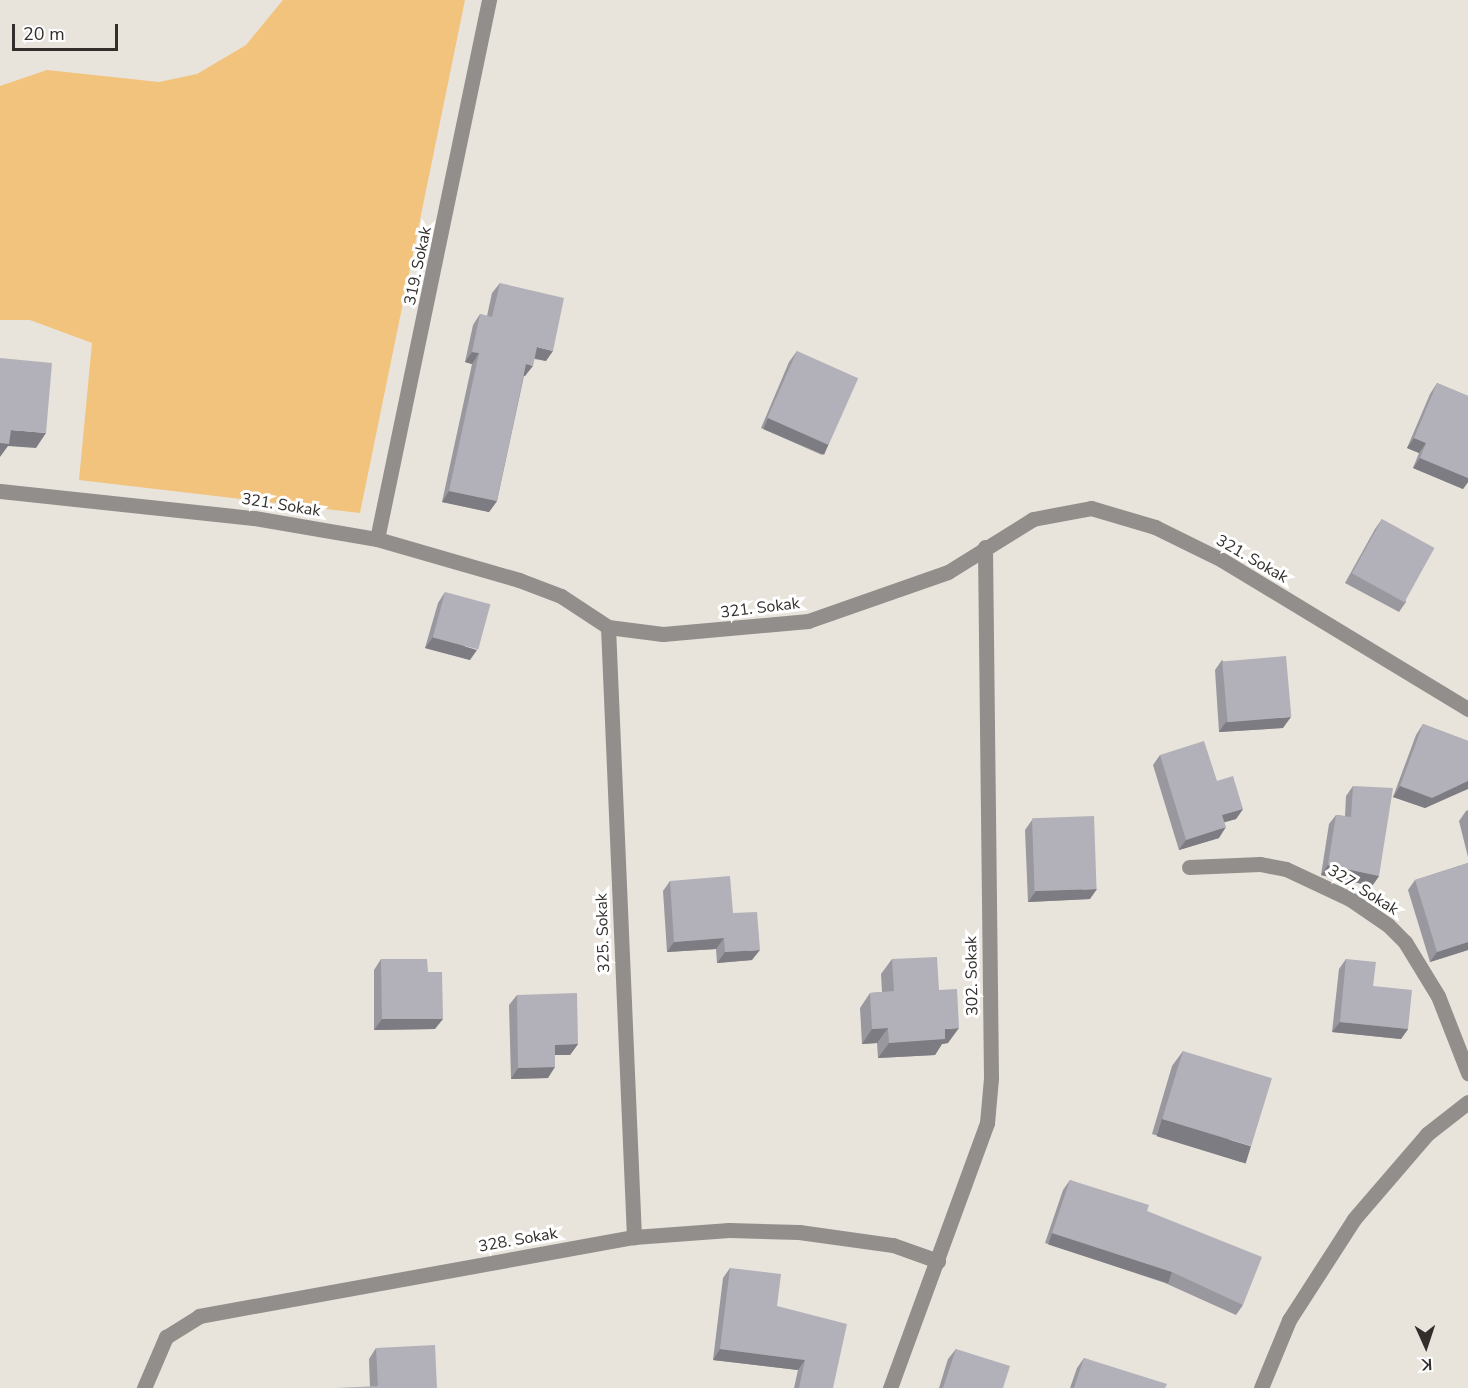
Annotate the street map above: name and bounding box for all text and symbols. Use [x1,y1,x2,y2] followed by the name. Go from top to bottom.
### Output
[15,12,122,50] scale bar
[23,22,65,46] text: 20 m
[400,225,436,307] street label: 319. Sokak
[240,489,322,521] street label: 321. Sokak
[1213,531,1291,587] street label: 321. Sokak
[719,594,801,622] street label: 321. Sokak
[1324,861,1402,919] street label: 327. Sokak
[592,893,614,973] street label: 325. Sokak
[962,936,982,1016] street label: 302. Sokak
[477,1224,559,1256] street label: 328. Sokak
[1396,1316,1456,1376] north arrow
[1421,1353,1433,1375] text: K

